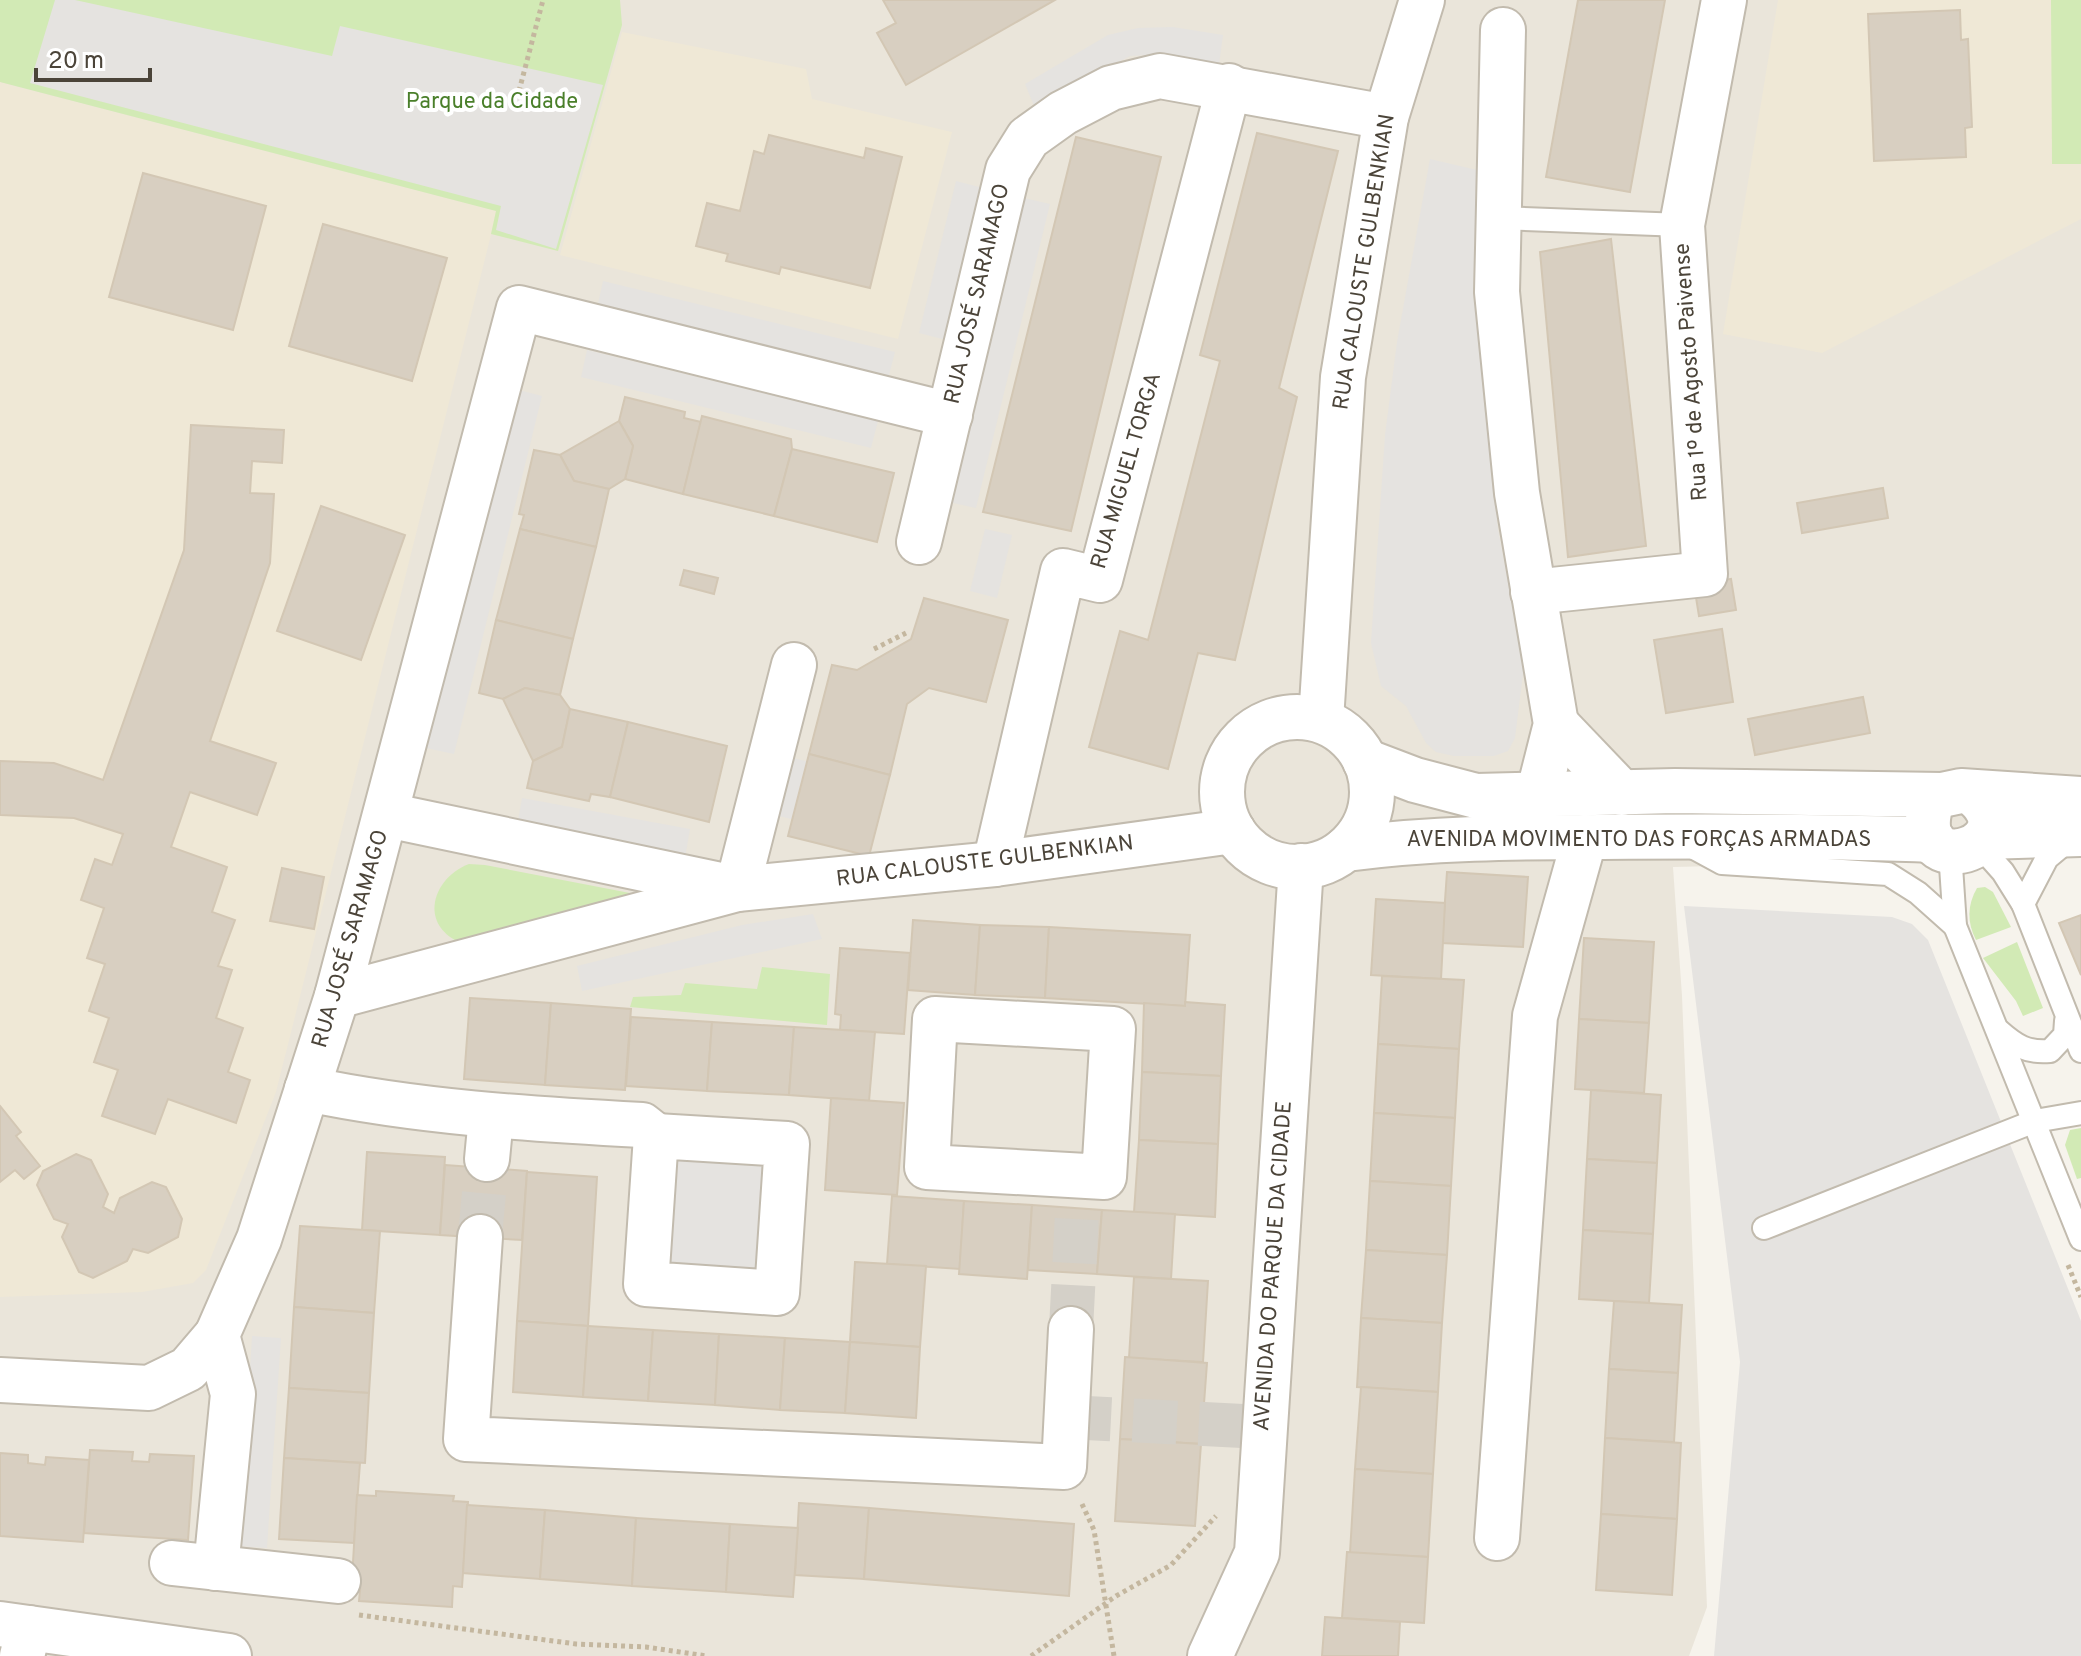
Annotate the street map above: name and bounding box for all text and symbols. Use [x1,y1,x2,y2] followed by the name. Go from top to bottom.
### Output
[36,32,150,82] scale bar
[48,47,104,77] text: 20 m
[406,89,578,116] park label: Parque da Cidade
[1328,112,1402,412] street label: RUA CALOUSTE GULBENKIAN
[938,181,1017,407] street label: RUA JOSÉ SARAMAGO
[1670,242,1714,502] street label: Rua 1º de Agosto Paivense
[1086,370,1168,572] street label: RUA MIGUEL TORGA
[305,826,395,1051] street label: RUA JOSÉ SARAMAGO
[1407,827,1871,854] street label: AVENIDA MOVIMENTO DAS FORÇAS ARMADAS
[835,830,1135,894] street label: RUA CALOUSTE GULBENKIAN
[1249,1100,1299,1432] street label: AVENIDA DO PARQUE DA CIDADE

